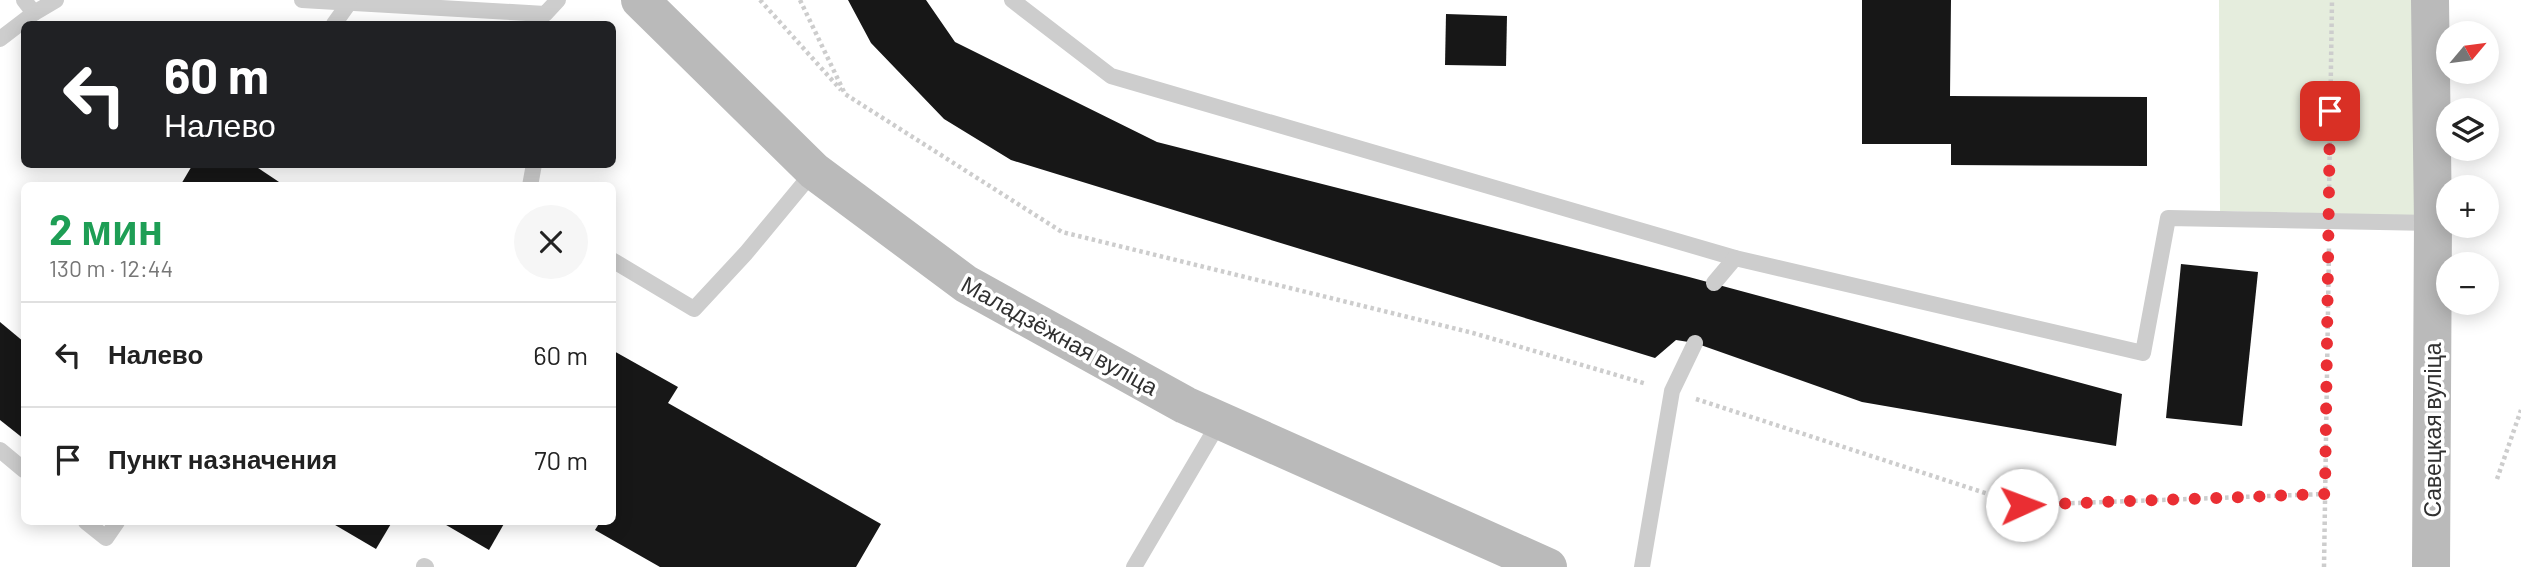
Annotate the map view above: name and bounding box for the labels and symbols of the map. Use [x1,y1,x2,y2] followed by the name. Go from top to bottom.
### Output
[2436,21,2499,84] north arrow
[2300,81,2360,141] pin
[957,269,1163,401] street label: Маладзёжная вуліца
[2418,342,2446,518] street label: Савецкая вуліца
[1985,468,2059,542] position arrow

